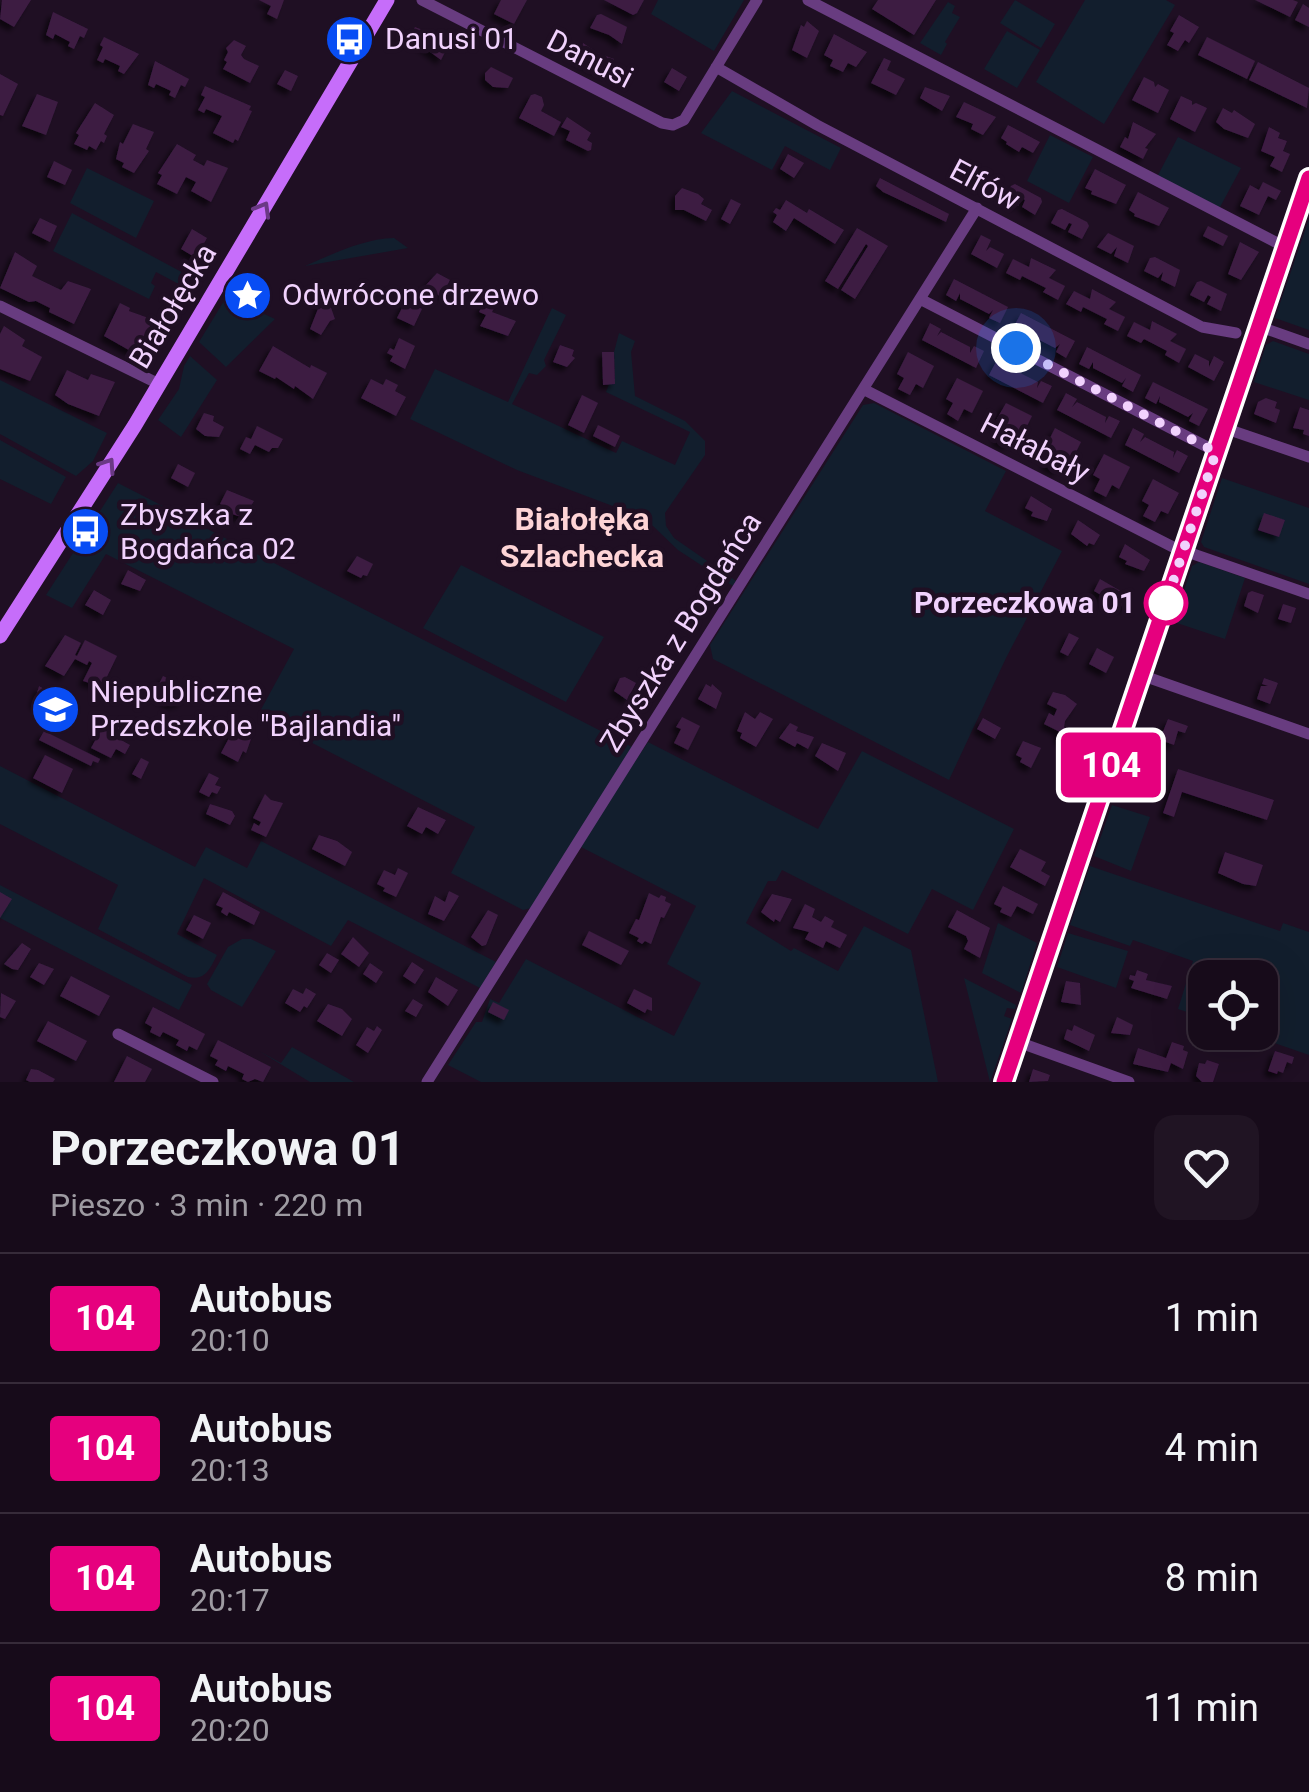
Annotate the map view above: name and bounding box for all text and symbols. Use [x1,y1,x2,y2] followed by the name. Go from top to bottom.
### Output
[324,13,376,65] bus stop icon: Danusi 01
[385,21,518,56] place label: Danusi 01
[541,22,639,95] street label: Danusi
[944,152,1026,217] street label: Elfów
[250,202,270,220] one-way arrow
[122,237,223,374] street label: Białołęcka
[221,269,273,321] place icon: Odwrócone drzewo
[282,277,539,312] place label: Odwrócone drzewo
[991,323,1041,373] your location
[975,405,1096,490] street label: Hałabały
[96,458,114,477] one-way arrow
[120,497,296,566] place label: Zbyszka z Bogdańca 02
[500,500,664,575] district label: Białołęka Szlachecka
[59,506,111,558] bus stop icon: Zbyszka z Bogdańca 02
[593,506,768,758] street label: Zbyszka z Bogdańca
[1145,582,1187,624] marker: Porzeczkowa 01
[914,585,1136,620] place label: Porzeczkowa 01
[90,674,401,743] place label: Niepubliczne Przedszkole "Bajlandia"
[29,683,81,735] school or university icon: Niepubliczne Przedszkole "Bajlandia"
[1054,732,1168,798] line badge: 104
[1081,745,1141,786] text: 104
[1188,960,1278,1050] map controls
[1188,960,1278,1050] button: locate
[1154,1115,1259,1220] button: heart
[50,1120,405,1177] text: Porzeczkowa 01
[50,1186,363,1224] text: Pieszo · 3 min · 220 m
[190,1277,333,1321] text: Autobus
[1165,1296,1259,1340] text: 1 min
[75,1298,135,1339] text: 104
[190,1321,270,1359] text: 20:10
[190,1407,333,1451] text: Autobus
[1165,1426,1259,1470] text: 4 min
[75,1428,135,1469] text: 104
[190,1451,270,1489] text: 20:13
[190,1537,333,1581] text: Autobus
[1165,1556,1259,1600] text: 8 min
[75,1558,135,1599] text: 104
[190,1581,270,1619] text: 20:17
[190,1667,333,1711] text: Autobus
[1143,1686,1259,1730] text: 11 min
[75,1688,135,1729] text: 104
[190,1711,270,1749] text: 20:20

